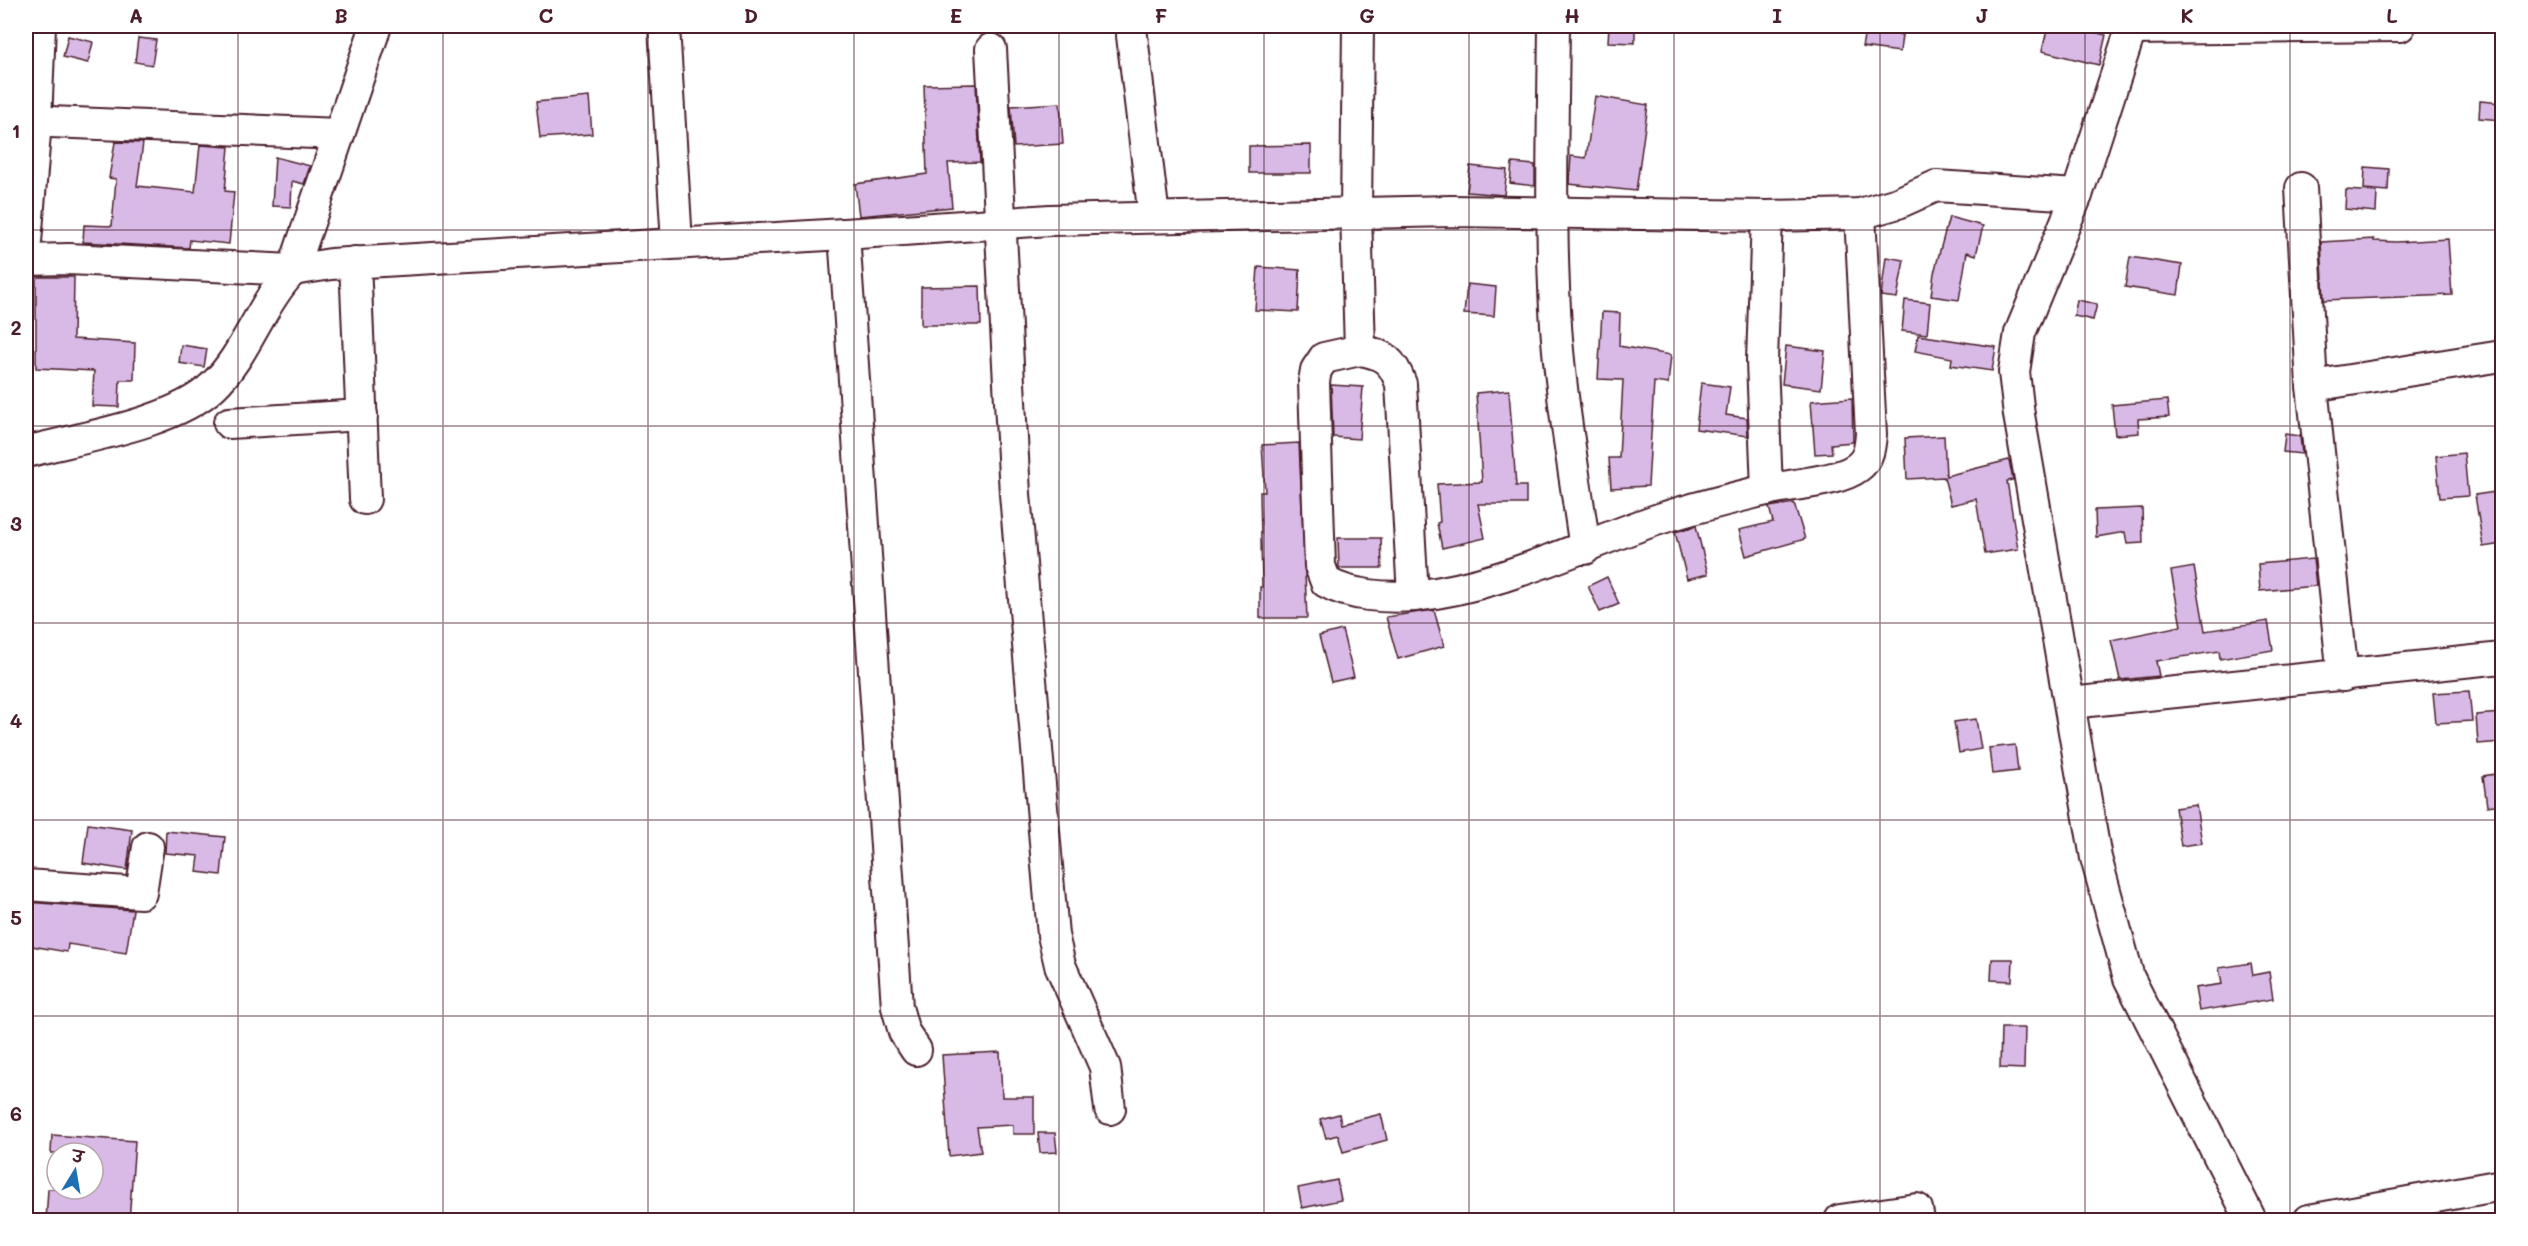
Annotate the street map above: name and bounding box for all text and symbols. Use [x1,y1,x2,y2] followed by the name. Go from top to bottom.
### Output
[129,2,143,28] text: A
[334,2,348,28] text: B
[539,2,554,28] text: C
[744,2,758,28] text: D
[950,2,962,28] text: E
[1155,2,1168,28] text: F
[1359,2,1375,28] text: G
[1564,2,1580,28] text: H
[1772,2,1782,28] text: I
[1975,2,1989,28] text: J
[2180,2,2194,28] text: K
[2386,2,2398,28] text: L
[12,117,20,143] text: 1
[10,314,22,340] text: 2
[10,510,22,536] text: 3
[10,707,23,733] text: 4
[10,904,22,930] text: 5
[10,1100,22,1126] text: 6
[45,1141,105,1201] north arrow
[69,1144,87,1167] text: उ

